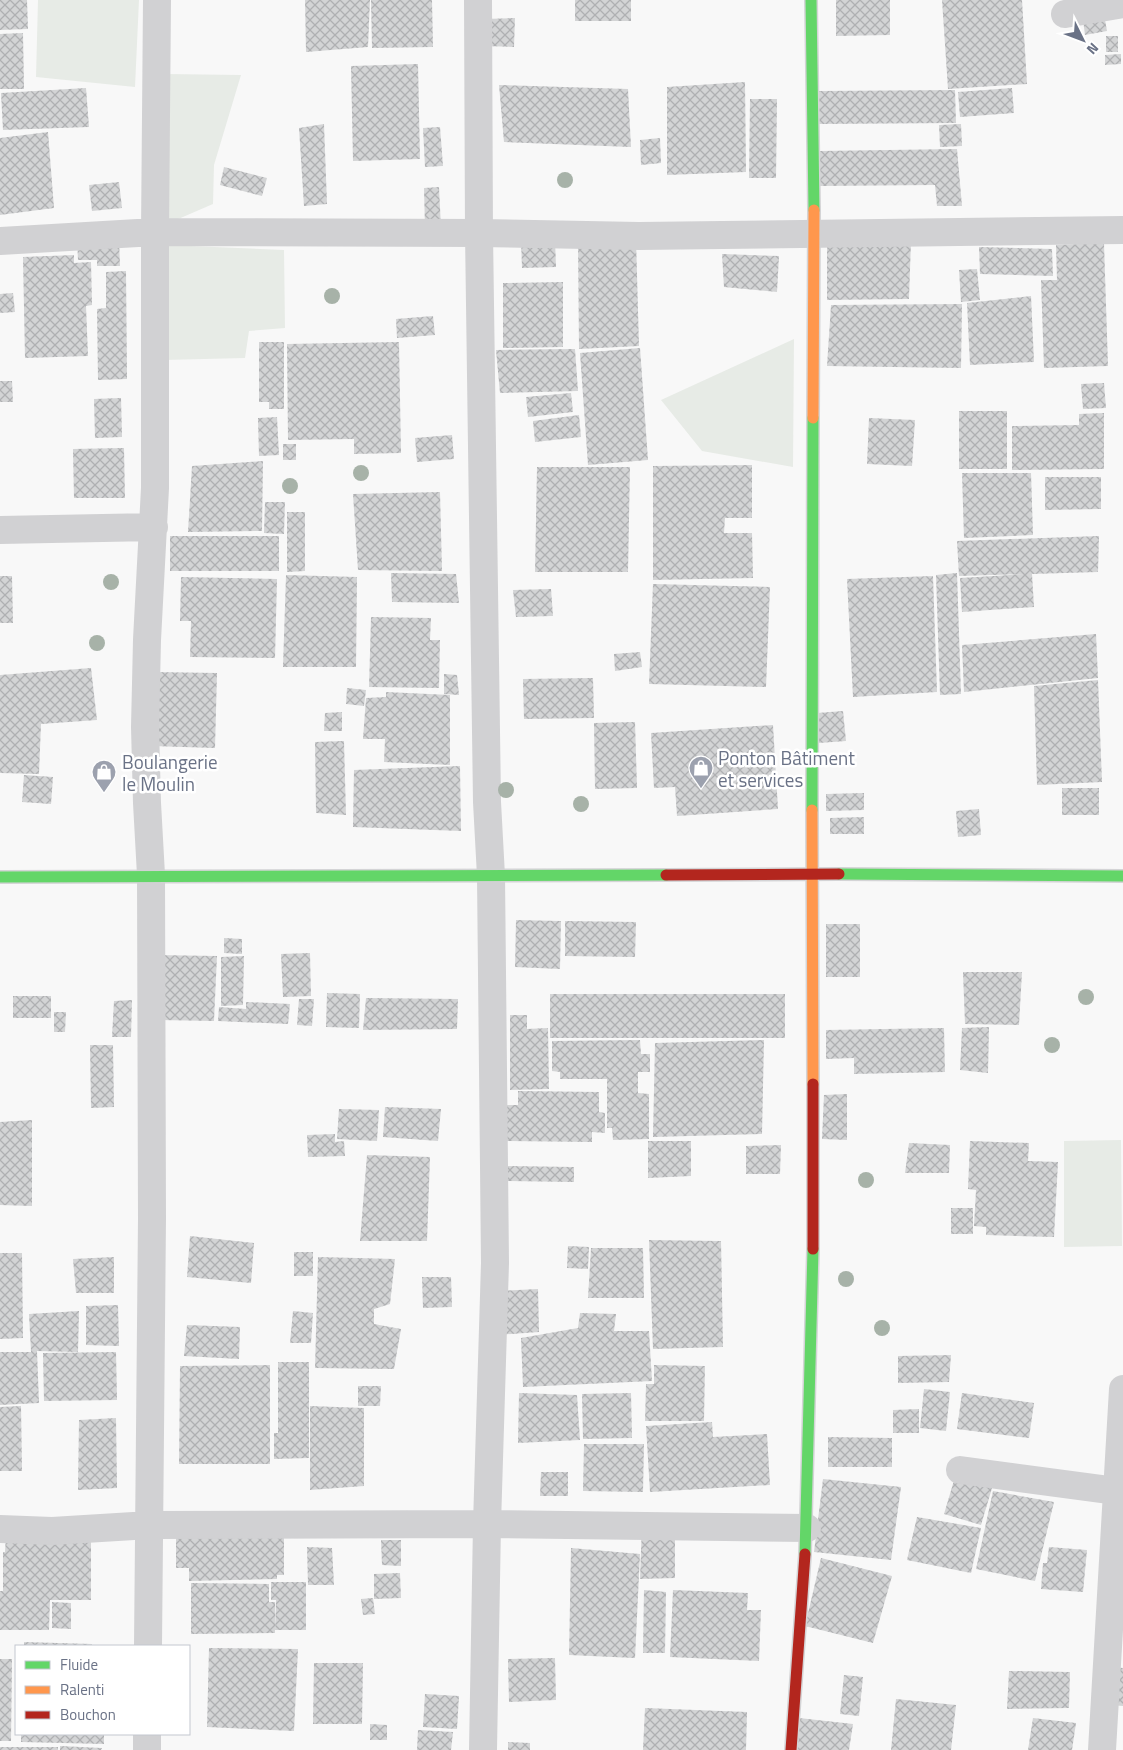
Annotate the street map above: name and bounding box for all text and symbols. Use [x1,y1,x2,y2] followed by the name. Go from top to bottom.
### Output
[1058,15,1108,65] north arrow
[1082,38,1104,60] text: N
[718,743,855,794] place label: Ponton Bâtiment et services
[122,747,218,798] place label: Boulangerie le Moulin
[688,755,714,789] shop icon: Ponton Bâtiment et services
[91,759,117,793] shop icon: Boulangerie le Moulin
[15,1645,190,1735] legend
[60,1653,98,1676] text: Fluide
[60,1678,104,1701] text: Ralenti
[60,1703,116,1726] text: Bouchon

